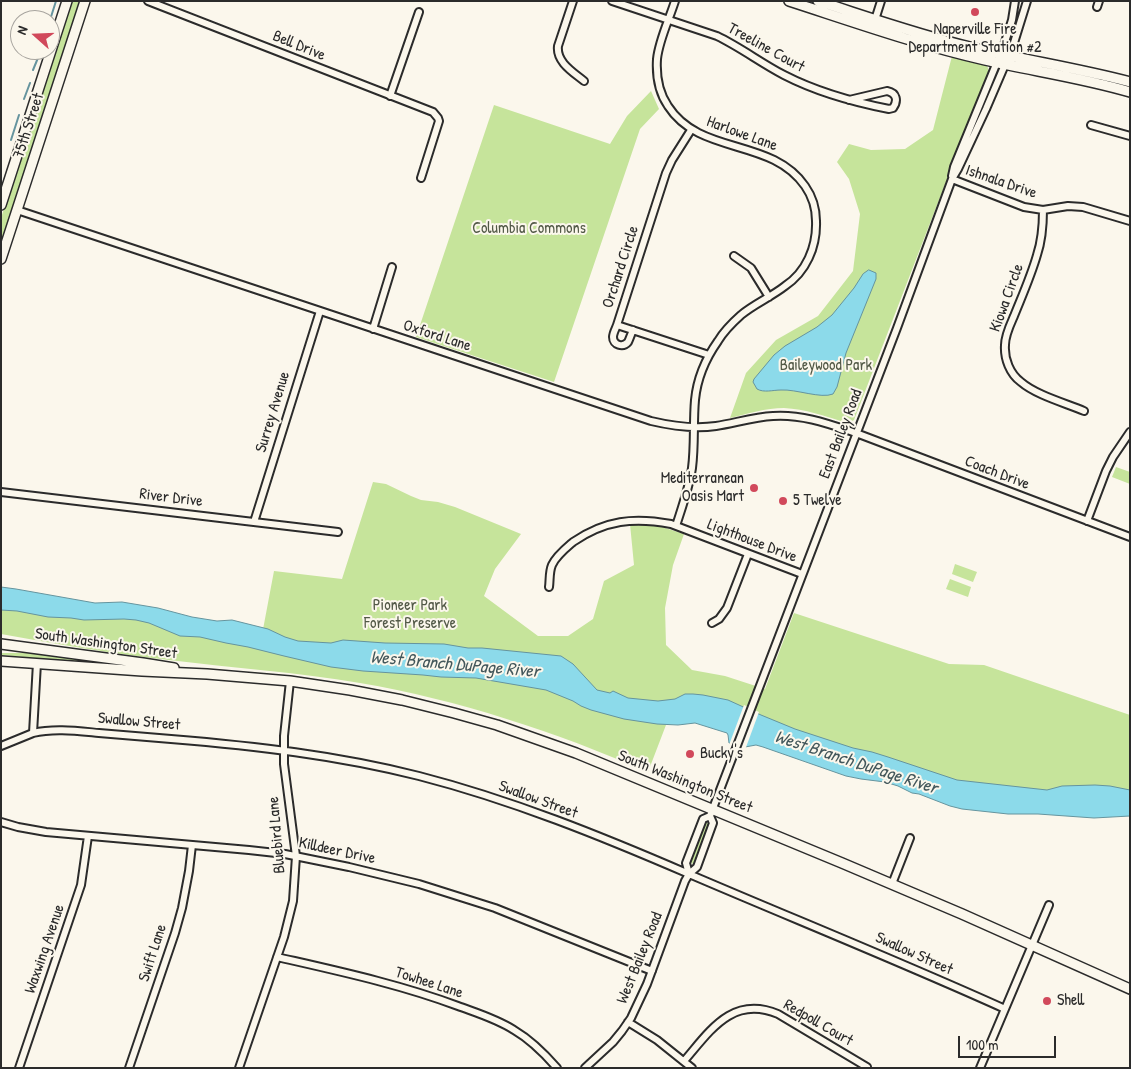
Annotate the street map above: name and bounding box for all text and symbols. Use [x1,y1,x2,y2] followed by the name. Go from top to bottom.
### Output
[969,6,981,18] marker: Naperville Fire Department Station #2
[10,10,60,60] north arrow
[724,19,808,77] street label: Treeline Court
[909,20,1041,58] place label: Naperville Fire Department Station #2
[11,23,32,37] text: N
[270,27,328,65] street label: Bell Drive
[9,91,49,161] street label: 75th Street
[704,112,780,156] street label: Harlowe Lane
[963,161,1039,203] street label: Ishnala Drive
[472,219,586,239] park label: Columbia Commons
[599,223,643,311] street label: Orchard Circle
[986,261,1028,335] street label: Kiowa Circle
[401,316,473,356] street label: Oxford Lane
[780,356,872,376] park label: Baileywood Park
[252,369,294,455] street label: Surrey Avenue
[815,387,867,481] street label: East Bailey Road
[962,452,1032,494] street label: Coach Drive
[661,469,744,507] place label: Mediterranean Oasis Mart
[748,482,760,494] marker: Mediterranean Oasis Mart
[138,485,204,511] street label: River Drive
[793,491,842,511] place label: 5 Twelve
[777,495,789,507] marker: 5 Twelve
[704,515,800,567] street label: Lighthouse Drive
[364,596,456,634] park label: Pioneer Park Forest Preserve
[34,625,178,663] street label: South Washington Street
[370,647,540,683] water label: West Branch DuPage River
[97,709,181,735] street label: Swallow Street
[772,727,940,799] water label: West Branch DuPage River
[700,744,743,764] place label: Bucky's
[615,746,755,818] street label: South Washington Street
[684,748,696,760] marker: Bucky's
[496,777,580,823] street label: Swallow Street
[264,796,290,874] street label: Bluebird Lane
[297,834,377,868] street label: Killdeer Drive
[21,902,69,996] street label: Waxwing Avenue
[613,910,667,1006] street label: West Bailey Road
[135,922,171,984] street label: Swift Lane
[872,928,956,980] street label: Swallow Street
[393,963,465,1003] street label: Towhee Lane
[1057,991,1084,1011] place label: Shell
[780,995,856,1051] street label: Redpoll Court
[1041,995,1053,1007] marker: Shell
[961,1026,1058,1058] scale bar
[966,1034,999,1055] text: 100 m

